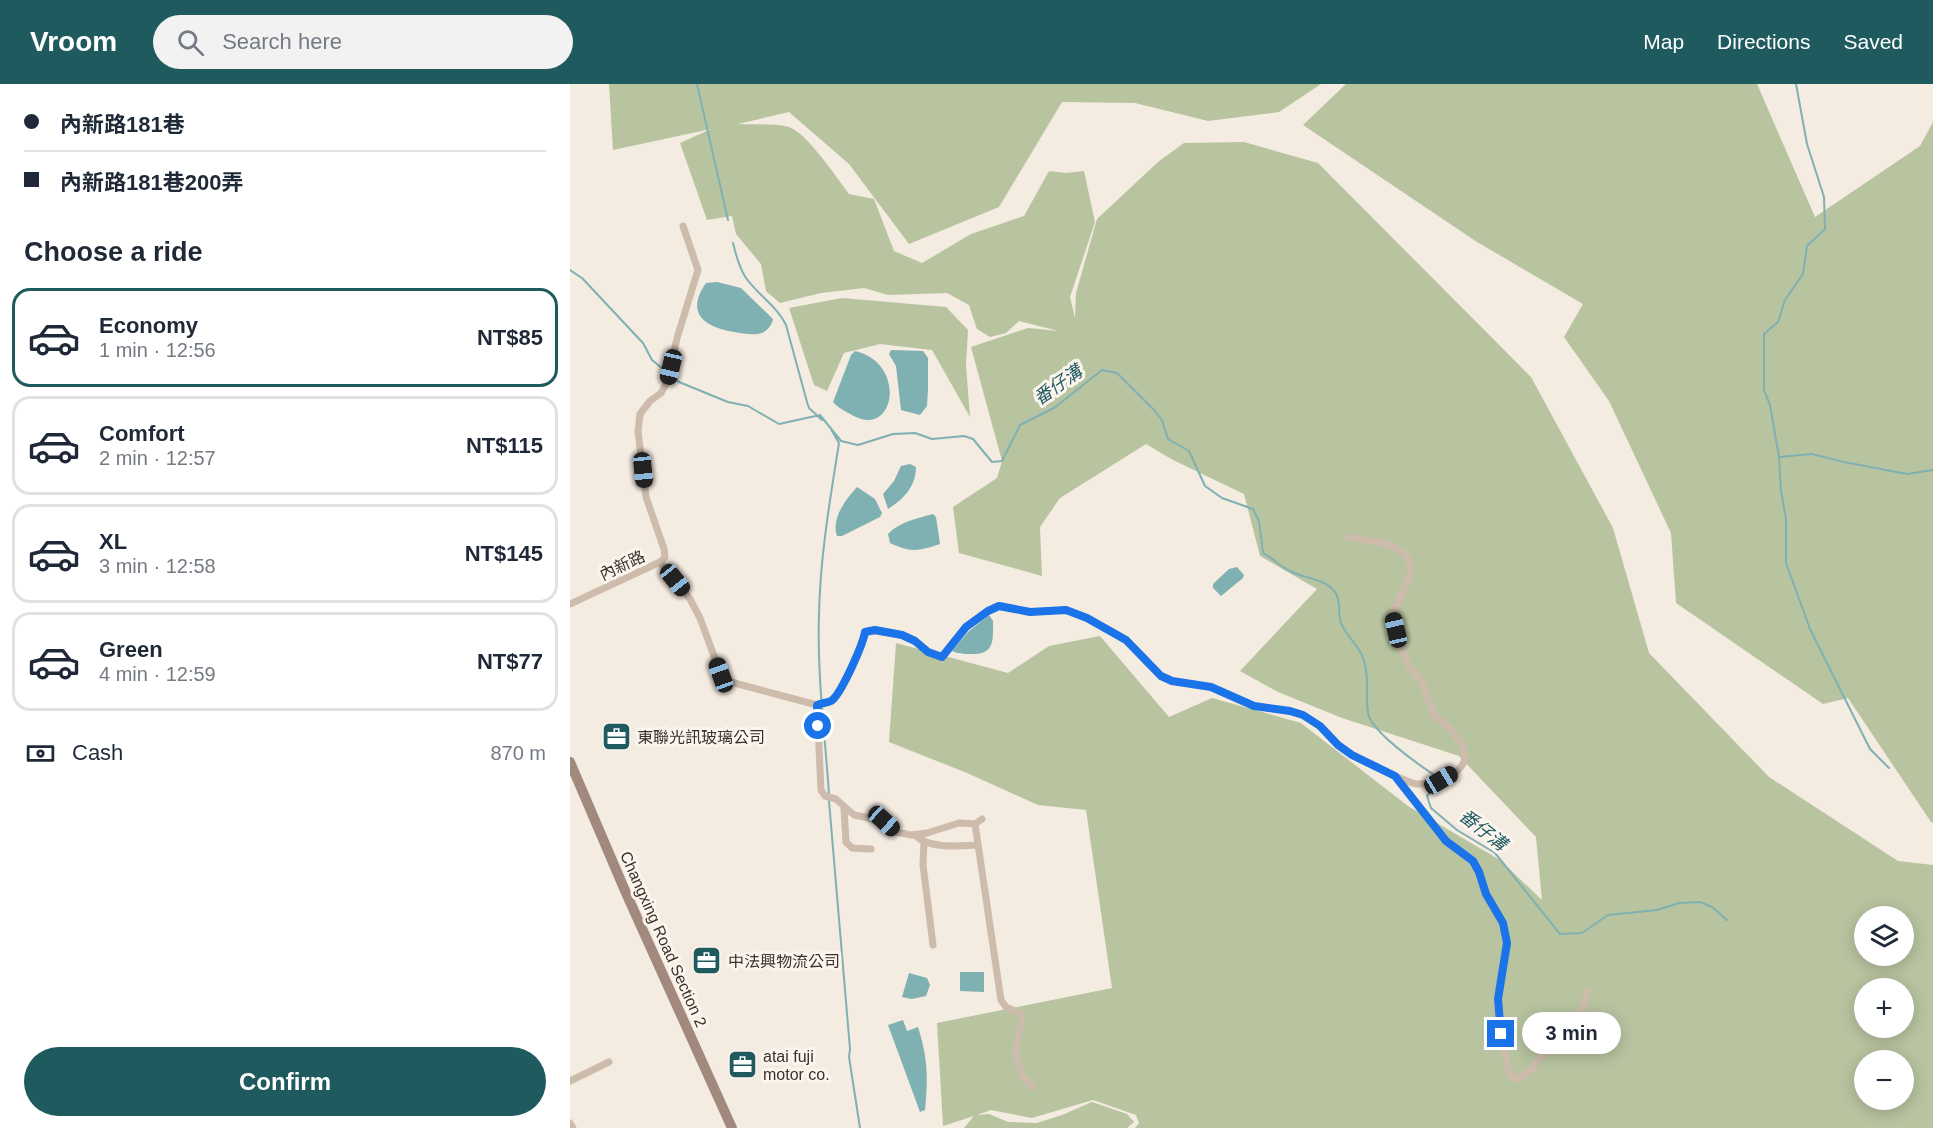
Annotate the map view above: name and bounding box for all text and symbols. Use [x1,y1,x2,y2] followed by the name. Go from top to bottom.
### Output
[153,15,573,69] search box
[30,26,117,57] text: Vroom
[174,26,207,59] icon: search
[222,29,342,54] text: Search here
[1643,30,1684,53] text: Map
[1717,30,1810,53] text: Directions
[1843,30,1903,53] text: Saved
[60,112,185,137] text: 內新路181巷
[60,170,243,195] text: 內新路181巷200弄
[24,237,203,267] text: Choose a ride
[27,311,81,365] icon: car
[99,313,198,338] text: Economy
[477,325,543,350] text: NT$85
[99,339,216,361] text: 1 min · 12:56
[658,347,684,387] car
[1030,360,1088,409] water label: 番仔溝
[27,419,81,473] icon: car
[99,421,185,446] text: Comfort
[466,433,543,458] text: NT$115
[99,447,216,469] text: 2 min · 12:57
[632,451,654,489] car
[27,527,81,581] icon: car
[99,529,127,554] text: XL
[465,541,543,566] text: NT$145
[597,548,648,583] street label: 內新路
[99,555,216,577] text: 3 min · 12:58
[657,560,693,600] car
[1383,610,1409,650] car
[27,635,81,689] icon: car
[99,637,163,662] text: Green
[477,649,543,674] text: NT$77
[706,655,736,695] car
[99,663,216,685] text: 4 min · 12:59
[804,712,831,739] route start
[600,721,632,753] office icon: 東聯光訊玻璃公司
[637,729,765,746] place label: 東聯光訊玻璃公司
[24,737,57,770] icon: cash
[72,740,123,765] text: Cash
[490,742,546,764] text: 870 m
[1421,763,1461,797] car
[865,802,903,840] car
[1456,805,1513,856] water label: 番仔溝
[617,849,710,1030] street label: Changxing Road Section 2
[1854,906,1914,1110] map controls
[1854,906,1914,966] button: layers
[691,945,723,977] office icon: 中法興物流公司
[728,953,840,970] place label: 中法興物流公司
[1854,978,1914,1038] button: +
[1522,1013,1621,1055] callout: 3 min
[1487,1020,1514,1047] route end
[1545,1022,1598,1044] text: 3 min
[24,1047,546,1116] button: Confirm
[763,1048,830,1083] place label: atai fuji motor co.
[726,1049,758,1081] office icon: atai fuji motor co.
[1854,1050,1914,1110] button: −

